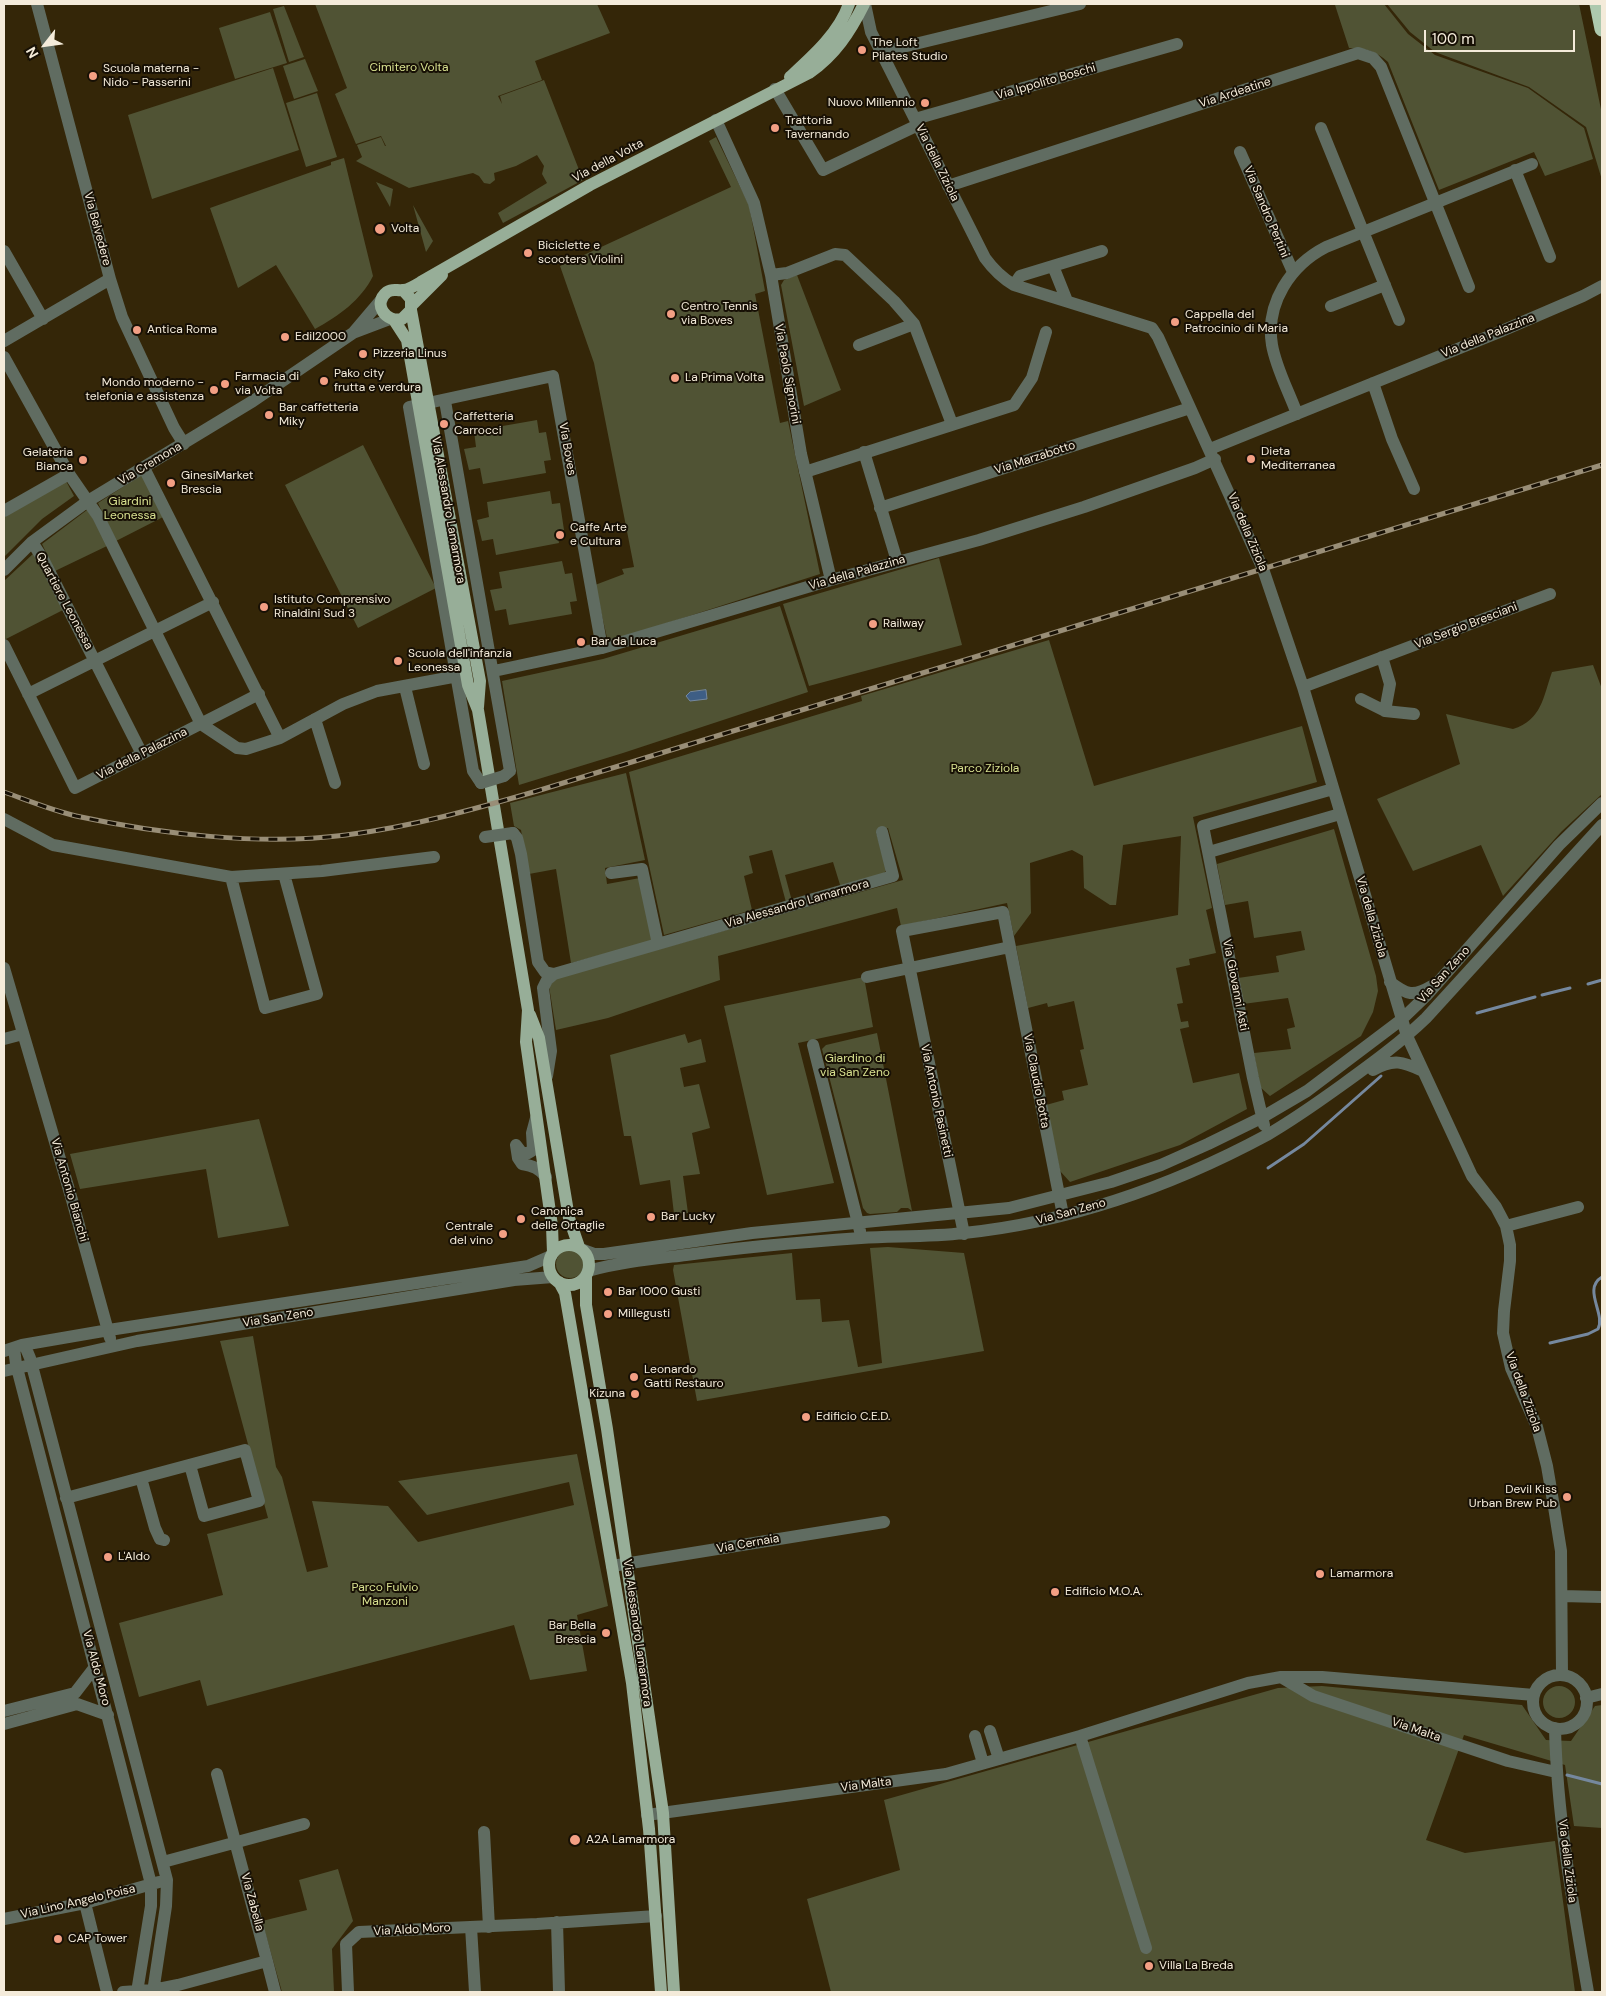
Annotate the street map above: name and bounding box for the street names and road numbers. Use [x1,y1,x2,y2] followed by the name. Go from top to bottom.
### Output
[995,61,1097,103] street label: Via Ippolito Boschi
[1197,75,1273,111] street label: Via Ardeatine
[912,122,962,204] street label: Via della Ziziola
[570,136,646,186] street label: Via della Volta
[1240,164,1292,260] street label: Via Sandro Pertini
[80,191,114,267] street label: Via Belvedere
[1439,311,1537,361] street label: Via della Palazzina
[771,323,803,425] street label: Via Paolo Signorini
[555,421,579,477] street label: Via Boves
[428,435,468,585] street label: Via Alessandro Lamarmora
[993,438,1077,478] street label: Via Marzabotto
[116,439,184,489] street label: Via Cremona
[1224,490,1270,574] street label: Via della Ziziola
[32,550,96,652] street label: Quartiere Leonessa
[807,552,907,594] street label: Via della Palazzina
[1413,600,1519,652] street label: Via Sergio Bresciani
[94,725,190,783] street label: Via della Palazzina
[1352,875,1390,959] street label: Via della Ziziola
[723,877,871,931] street label: Via Alessandro Lamarmora
[1219,938,1251,1032] street label: Via Giovanni Asti
[1415,944,1473,1006] street label: Via San Zeno
[1020,1032,1052,1130] street label: Via Claudio Botta
[917,1043,955,1159] street label: Via Antonio Pasinetti
[47,1136,91,1244] street label: Via Antonio Bianchi
[1035,1196,1107,1228] street label: Via San Zeno
[242,1305,314,1331] street label: Via San Zeno
[1502,1350,1544,1434] street label: Via della Ziziola
[716,1531,780,1557] street label: Via Cernaia
[620,1558,654,1708] street label: Via Alessandro Lamarmora
[79,1629,113,1707] street label: Via Aldo Moro
[1389,1715,1443,1745] street label: Via Malta
[840,1775,892,1795] street label: Via Malta
[1555,1818,1579,1904] street label: Via della Ziziola
[237,1871,267,1933] street label: Via Zabella
[19,1882,137,1922] street label: Via Lino Angelo Poisa
[373,1921,451,1939] street label: Via Aldo Moro

